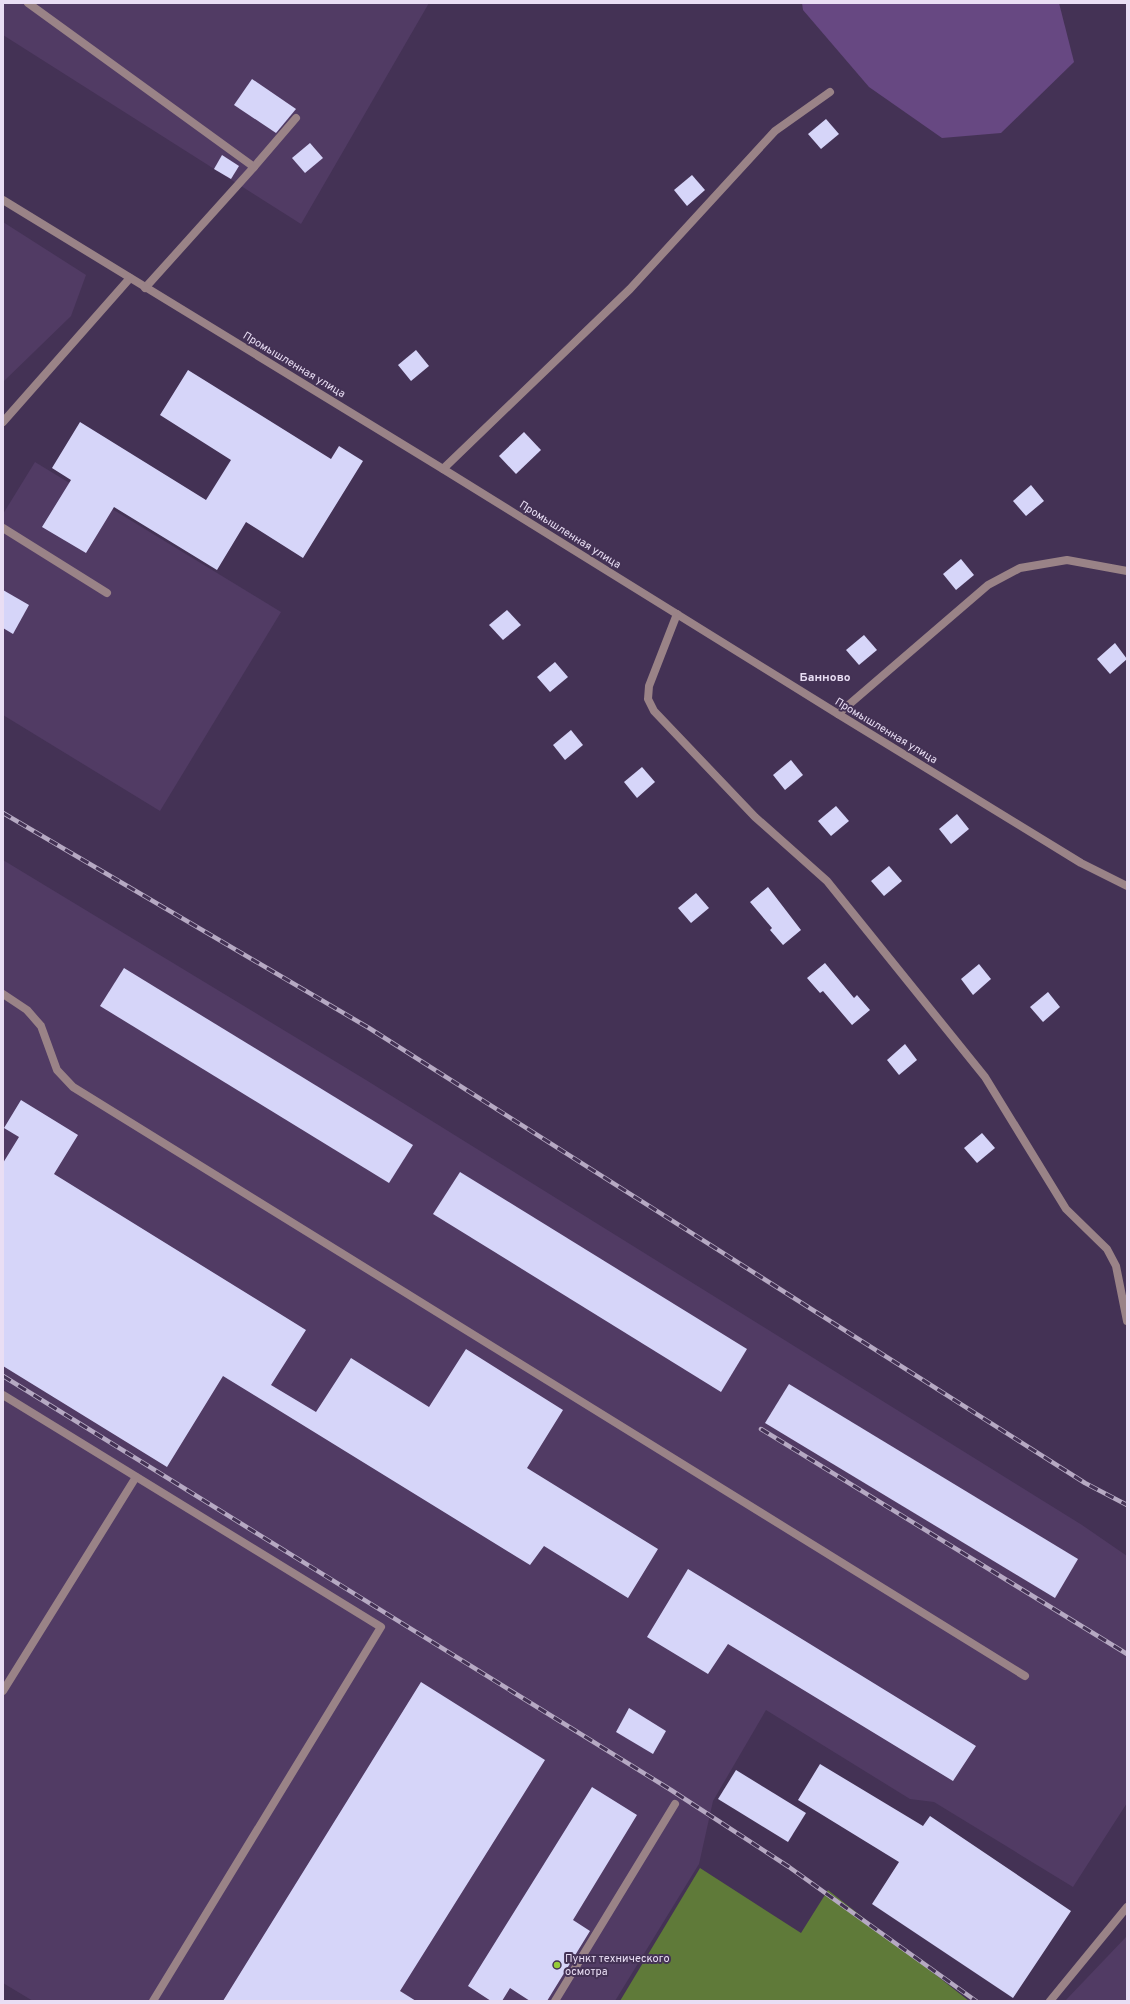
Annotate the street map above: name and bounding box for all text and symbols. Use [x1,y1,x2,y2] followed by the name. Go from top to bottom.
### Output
[240,329,348,401] street label: Промышленная улица
[517,498,624,572] street label: Промышленная улица
[799,670,851,686] district label: Банново
[832,695,940,767] street label: Промышленная улица
[565,1952,670,1979] place label: Пункт технического осмотра
[552,1960,562,1970] marker: Пункт технического осмотра

